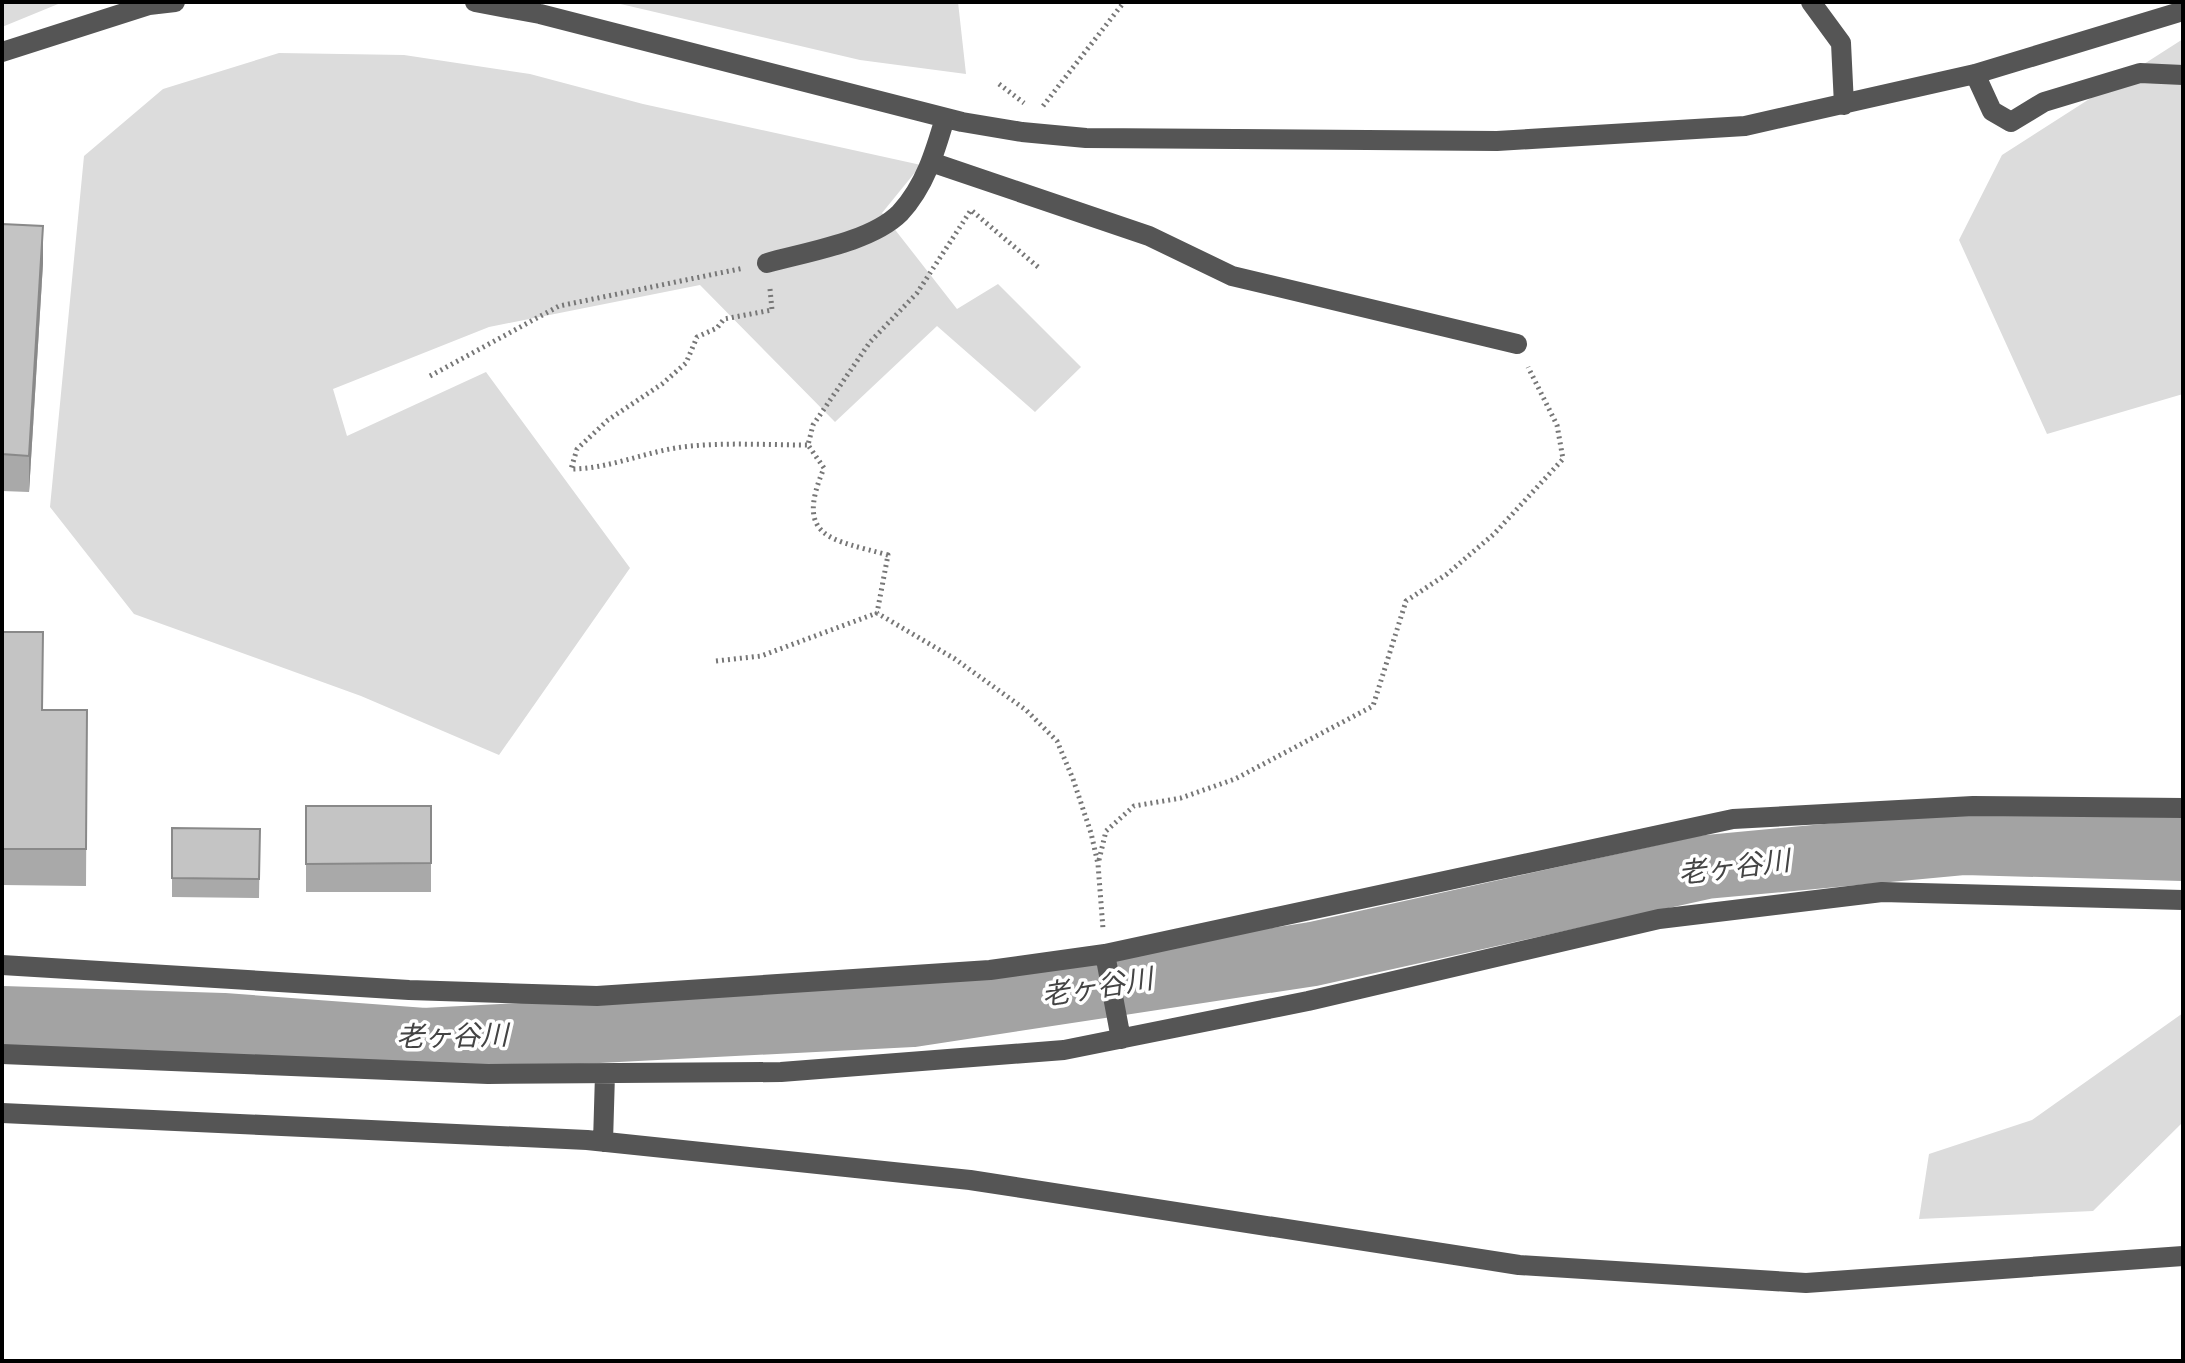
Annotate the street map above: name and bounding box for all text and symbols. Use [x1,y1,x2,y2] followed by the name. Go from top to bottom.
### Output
[1676,843,1795,890] water label: 老ヶ谷川
[1039,961,1158,1012] water label: 老ヶ谷川
[396,1018,511,1053] water label: 老ヶ谷川

